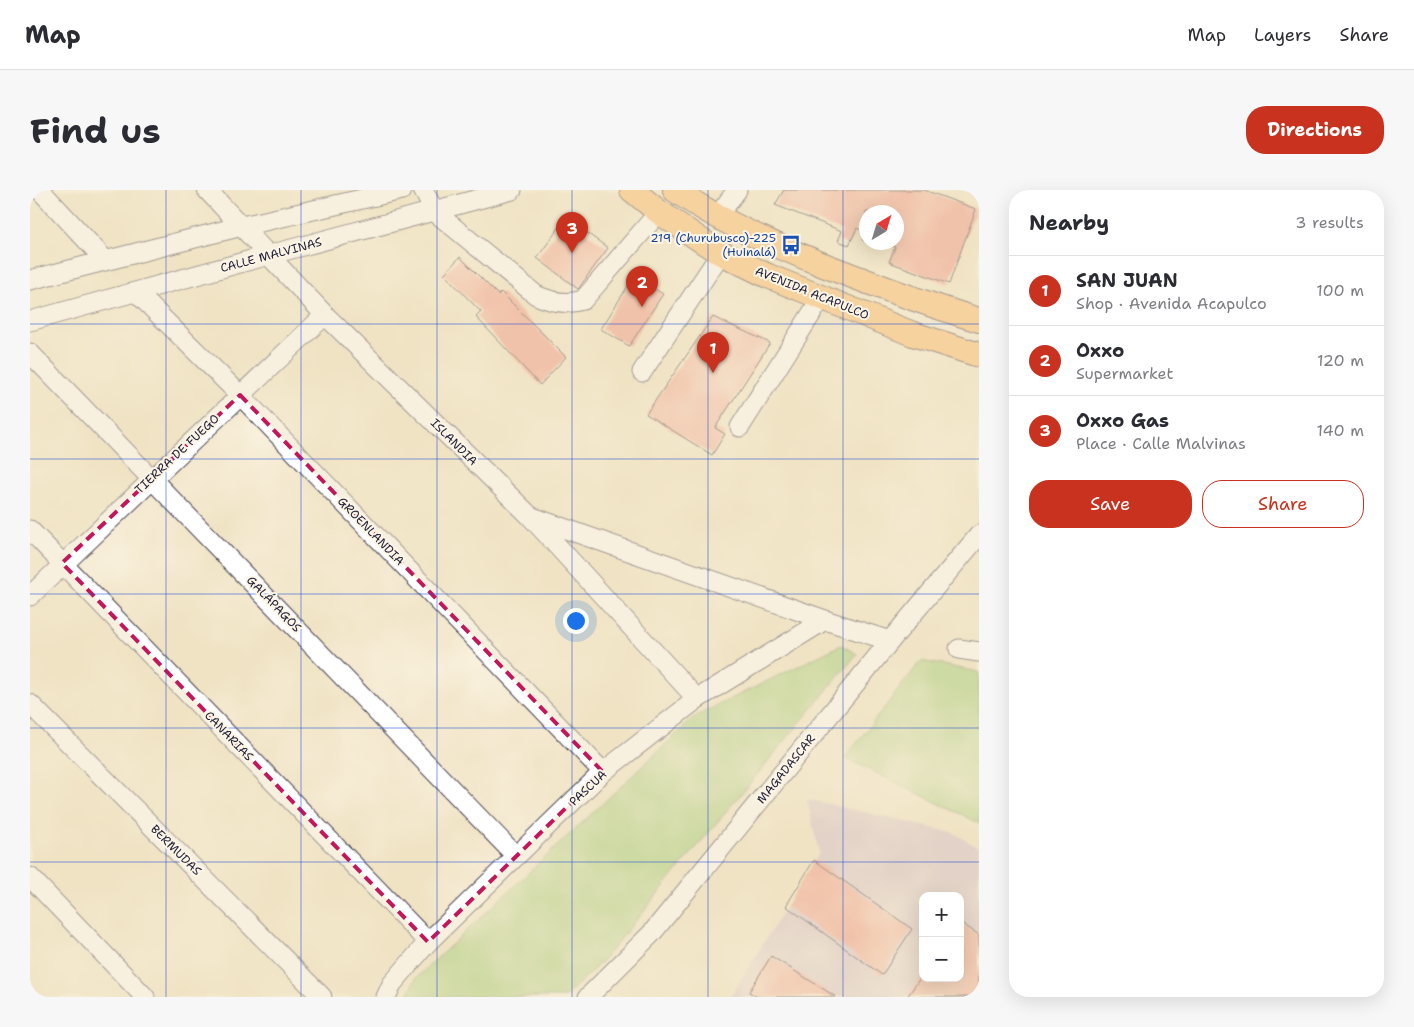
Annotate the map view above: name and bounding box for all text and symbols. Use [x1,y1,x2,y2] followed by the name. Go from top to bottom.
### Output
[25,19,81,51] text: Map
[1188,23,1226,47] text: Map
[1254,23,1311,47] text: Layers
[1339,23,1389,47] text: Share
[1246,106,1384,154] button: Directions
[30,107,161,154] text: Find us
[859,205,904,250] north arrow
[1029,209,1109,237] text: Nearby
[556,212,588,253] pin: 3
[1295,212,1364,233] text: 3 results
[650,230,776,260] place label: 219 (Churubusco)-225 (Huinalá)
[219,234,324,276] street label: CALLE MALVINAS
[780,234,802,256] bus stop icon: 219 (Churubusco)-225 (Huinalá)
[753,263,871,323] street label: AVENIDA ACAPULCO
[626,266,658,307] pin: 2
[1076,268,1178,293] text: SAN JUAN
[1041,280,1049,301] text: 1
[1316,280,1364,301] text: 100 m
[1076,293,1267,314] text: Shop · Avenida Acapulco
[697,332,729,373] pin: 1
[1076,338,1124,363] text: Oxxo
[1039,350,1051,371] text: 2
[1317,350,1364,371] text: 120 m
[1076,363,1173,384] text: Supermarket
[1076,408,1169,433] text: Oxxo Gas
[131,411,223,497] street label: TIERRA DE FUEGO
[427,415,481,469] street label: ISLANDIA
[1039,420,1051,441] text: 3
[1317,420,1364,441] text: 140 m
[1076,433,1246,454] text: Place · Calle Malvinas
[1029,480,1192,528] button: Save
[1202,480,1364,528] button: Share
[334,493,408,569] street label: GROENLANDIA
[243,572,305,636] street label: GALÁPAGOS
[563,608,589,634] your location
[201,708,257,765] street label: CANARIAS
[753,731,819,807] street label: MAGADASCAR
[566,766,610,809] street label: PASCUA
[147,821,205,879] street label: BERMUDAS
[919,892,964,982] map controls
[919,892,964,937] button: +
[919,937,964,982] button: −

